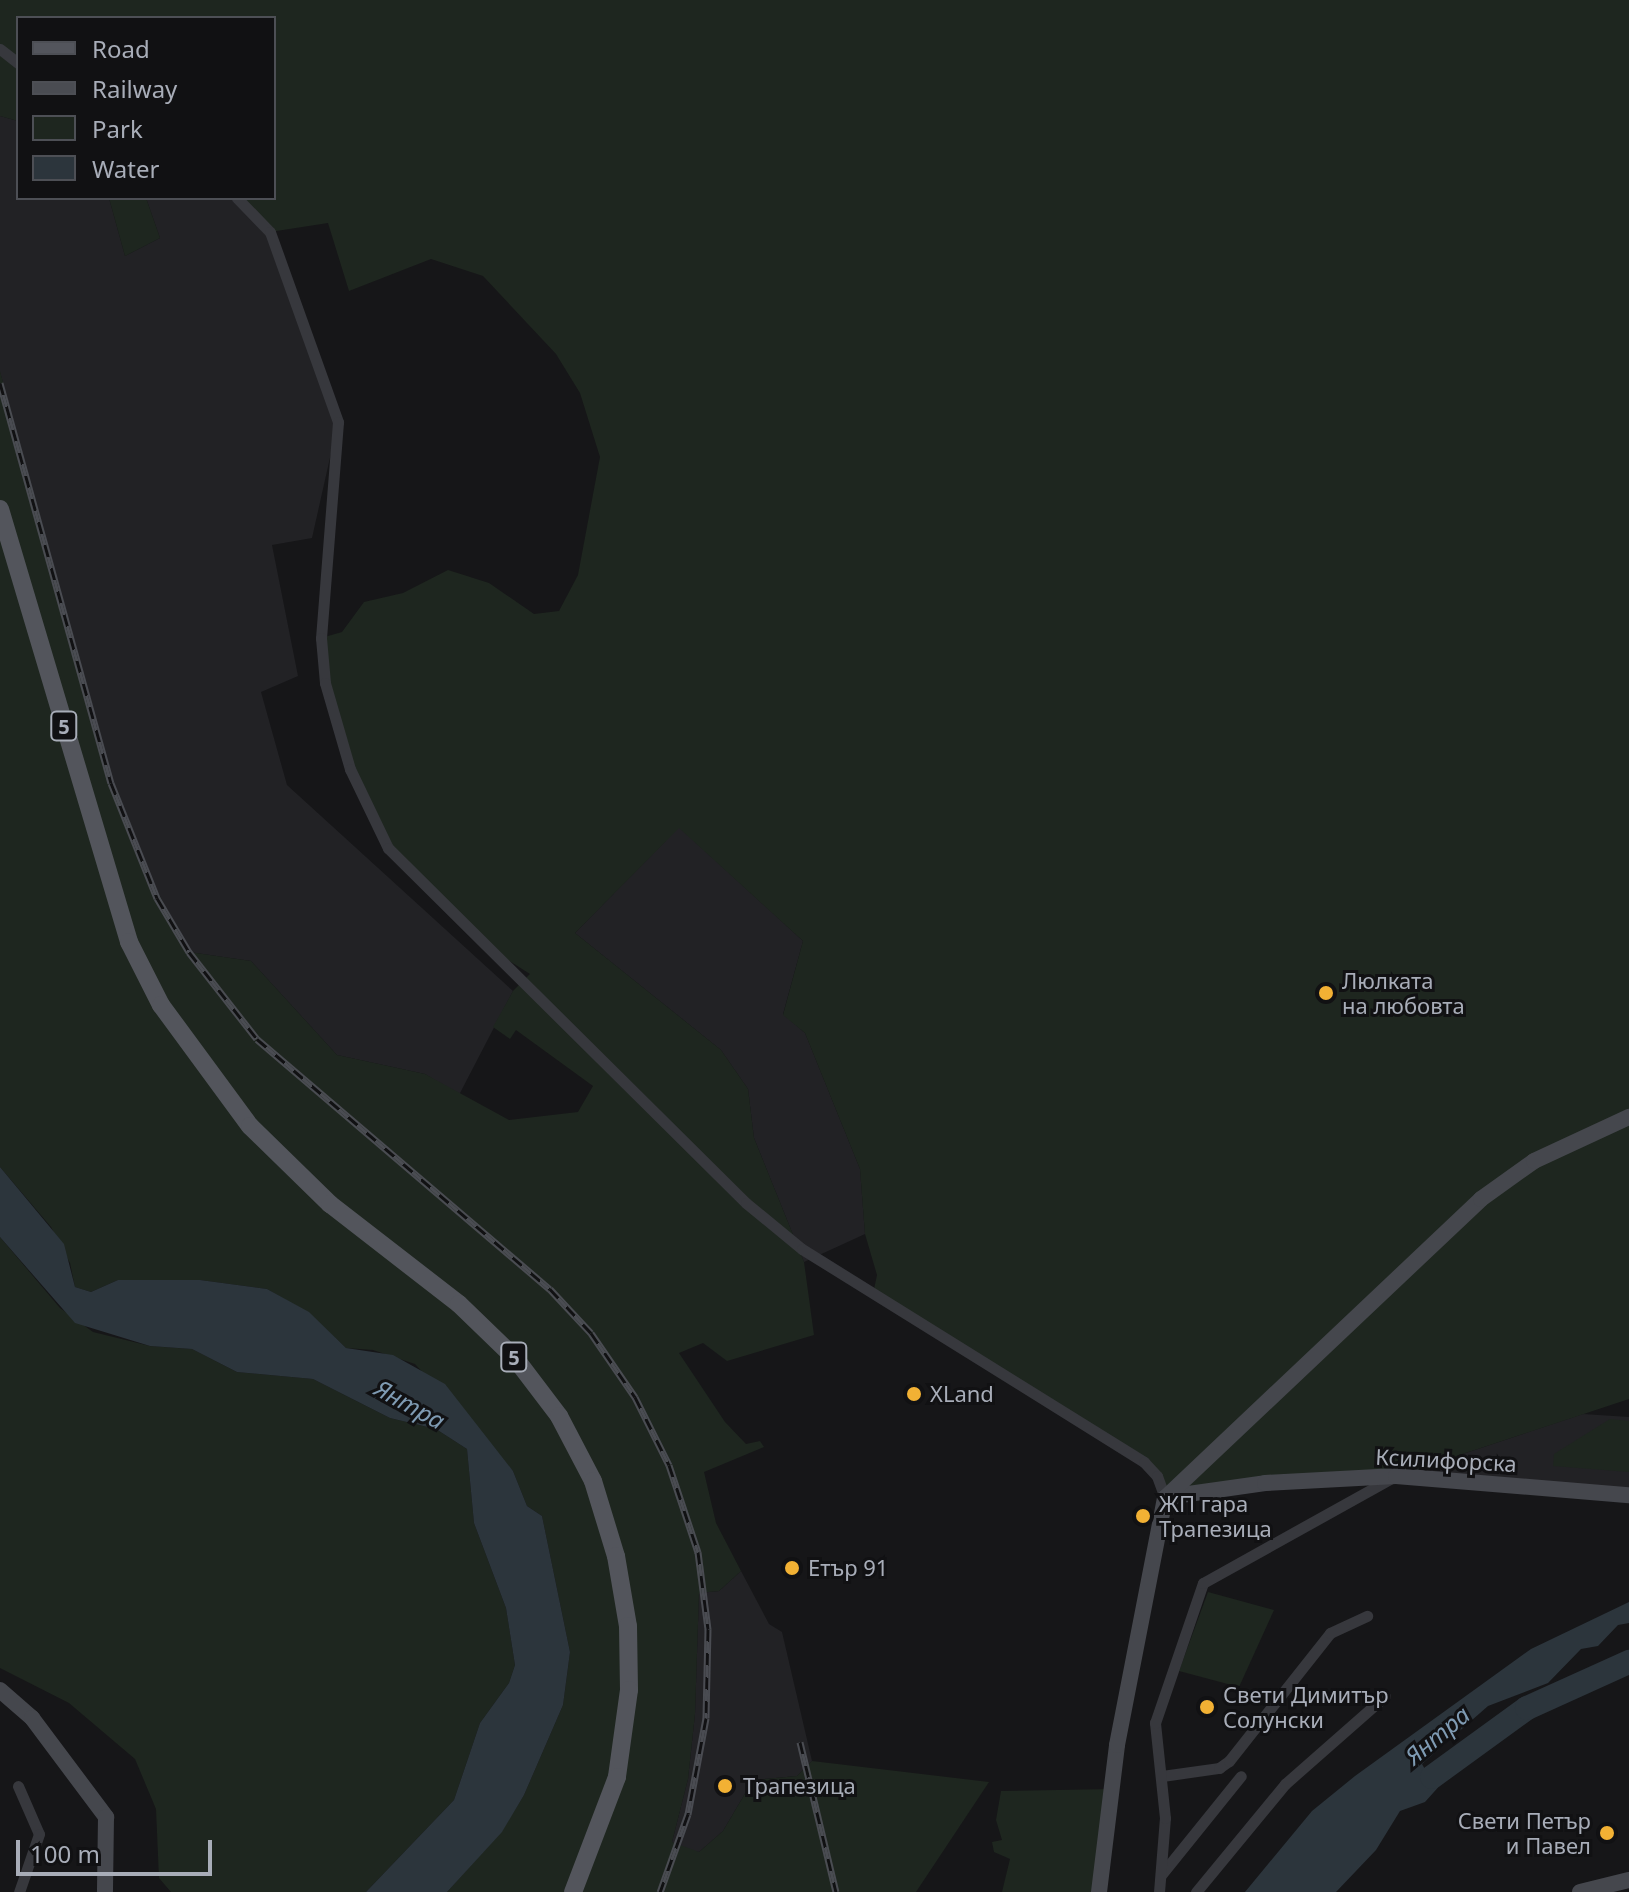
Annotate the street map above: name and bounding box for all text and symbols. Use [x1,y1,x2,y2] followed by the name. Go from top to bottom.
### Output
[16,16,276,200] legend
[92,32,150,65] text: Road
[92,72,177,105] text: Railway
[92,112,143,145] text: Park
[92,152,159,185] text: Water
[50,710,78,742] road number: 5
[1342,967,1465,1018] place label: Люлката на любовта
[1317,984,1335,1002] marker: Люлката на любовта
[500,1341,528,1373] road number: 5
[370,1373,450,1435] water label: Янтра
[930,1381,994,1407] place label: XLand
[905,1385,923,1403] marker: XLand
[1375,1443,1517,1477] street label: Ксилифорска
[1159,1490,1272,1542] place label: ЖП гара Трапезица
[1134,1507,1152,1525] marker: ЖП гара Трапезица
[808,1555,888,1581] place label: Етър 91
[783,1559,801,1577] marker: Етър 91
[1223,1681,1389,1732] place label: Свети Димитър Солунски
[1198,1698,1216,1716] marker: Свети Димитър Солунски
[1399,1700,1475,1770] water label: Янтра
[743,1773,856,1799] place label: Трапезица
[714,1775,736,1797] marker: Трапезица
[1458,1807,1591,1858] place label: Свети Петър и Павел
[20,1824,216,1874] scale bar
[1598,1824,1616,1842] marker: Свети Петър и Павел
[30,1837,100,1870] text: 100 m

